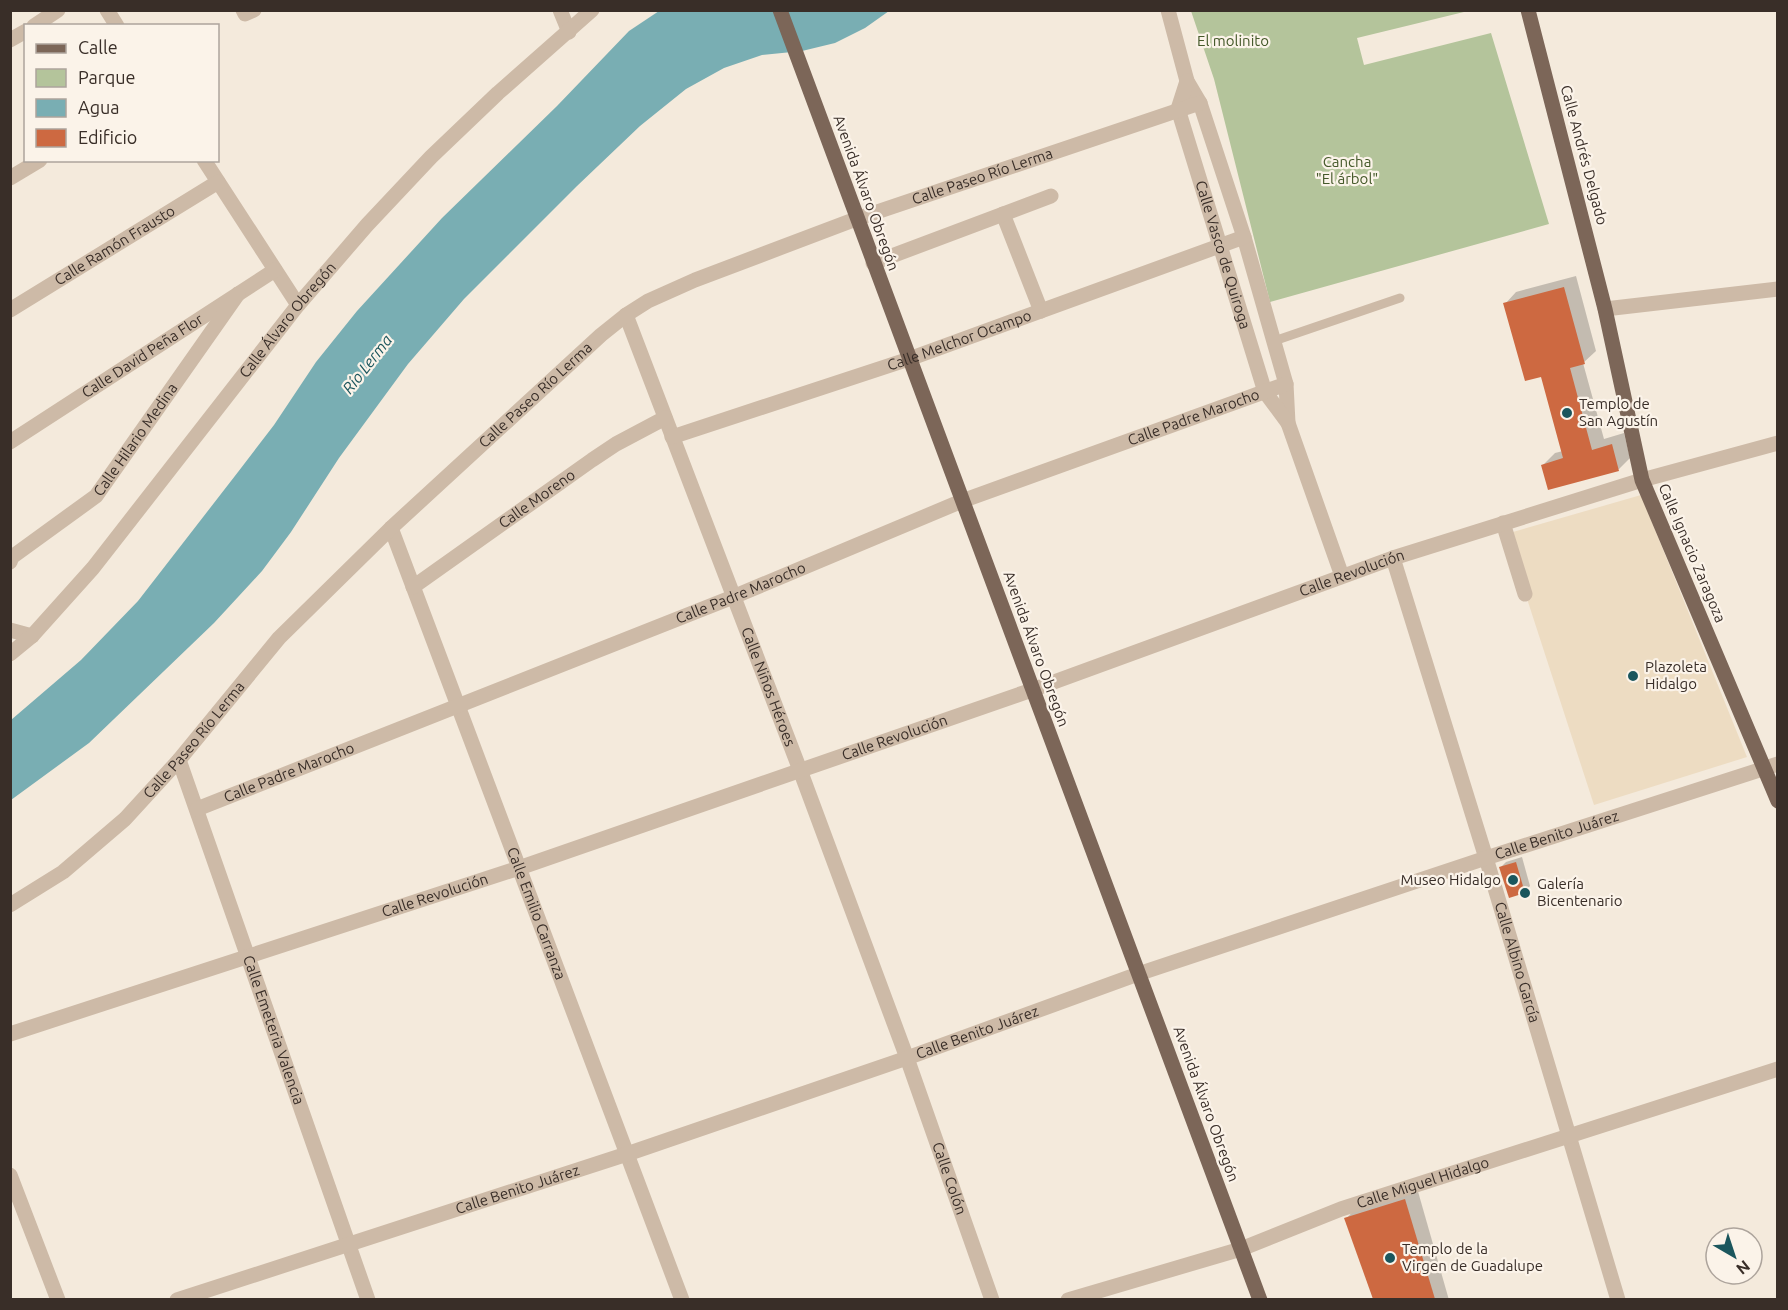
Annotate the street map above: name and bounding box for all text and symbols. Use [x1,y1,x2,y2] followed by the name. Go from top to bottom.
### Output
[24,24,219,162] legend
[1197,32,1269,49] park label: El molinito
[78,37,118,57] text: Calle
[78,67,135,87] text: Parque
[1558,83,1611,227] street label: Calle Andrés Delgado
[78,97,120,117] text: Agua
[830,113,903,273] street label: Avenida Álvaro Obregón
[78,127,137,147] text: Edificio
[910,144,1055,208] street label: Calle Paseo Río Lerma
[1316,153,1378,187] park label: Cancha "El árbol"
[1193,178,1254,331] street label: Calle Vasco de Quiroga
[51,202,178,289] street label: Calle Ramón Frausto
[236,259,339,381] street label: Calle Álvaro Obregón
[885,306,1033,374] street label: Calle Melchor Ocampo
[78,310,206,401] street label: Calle David Peña Flor
[339,331,396,397] water label: Río Lerma
[475,339,595,451] street label: Calle Paseo Río Lerma
[90,380,181,499] street label: Calle Hilario Medina
[1125,385,1262,448] street label: Calle Padre Marocho
[1579,395,1658,429] place label: Templo de San Agustín
[1560,406,1574,420] marker: Templo de San Agustín
[495,466,578,532] street label: Calle Moreno
[1655,481,1729,625] street label: Calle Ignacio Zaragoza
[1297,546,1406,600] street label: Calle Revolución
[673,559,808,627] street label: Calle Padre Marocho
[1000,569,1073,729] street label: Avenida Álvaro Obregón
[738,625,799,749] street label: Calle Niños Héroes
[1645,658,1707,692] place label: Plazoleta Hidalgo
[1626,669,1640,683] marker: Plazoleta Hidalgo
[139,678,248,801] street label: Calle Paseo Río Lerma
[839,711,950,763] street label: Calle Revolución
[221,739,357,806] street label: Calle Padre Marocho
[1492,807,1621,863] street label: Calle Benito Juárez
[504,845,570,982] street label: Calle Emilio Carranza
[380,870,490,920] street label: Calle Revolución
[1400,871,1501,888] place label: Museo Hidalgo
[1506,873,1520,887] marker: Museo Hidalgo
[1537,875,1622,909] place label: Galería Bicentenario
[1518,886,1532,900] marker: Galería Bicentenario
[1492,900,1544,1025] street label: Calle Albino García
[240,953,308,1107] street label: Calle Emeteria Valencia
[914,1002,1041,1062] street label: Calle Benito Juárez
[1170,1024,1243,1184] street label: Avenida Álvaro Obregón
[929,1140,970,1217] street label: Calle Colón
[1354,1153,1491,1211] street label: Calle Miguel Hidalgo
[453,1161,582,1217] street label: Calle Benito Juárez
[1704,1226,1764,1286] north arrow
[1402,1240,1543,1274] place label: Templo de la Virgen de Guadalupe
[1383,1251,1397,1265] marker: Templo de la Virgen de Guadalupe
[1733,1257,1754,1278] text: N

